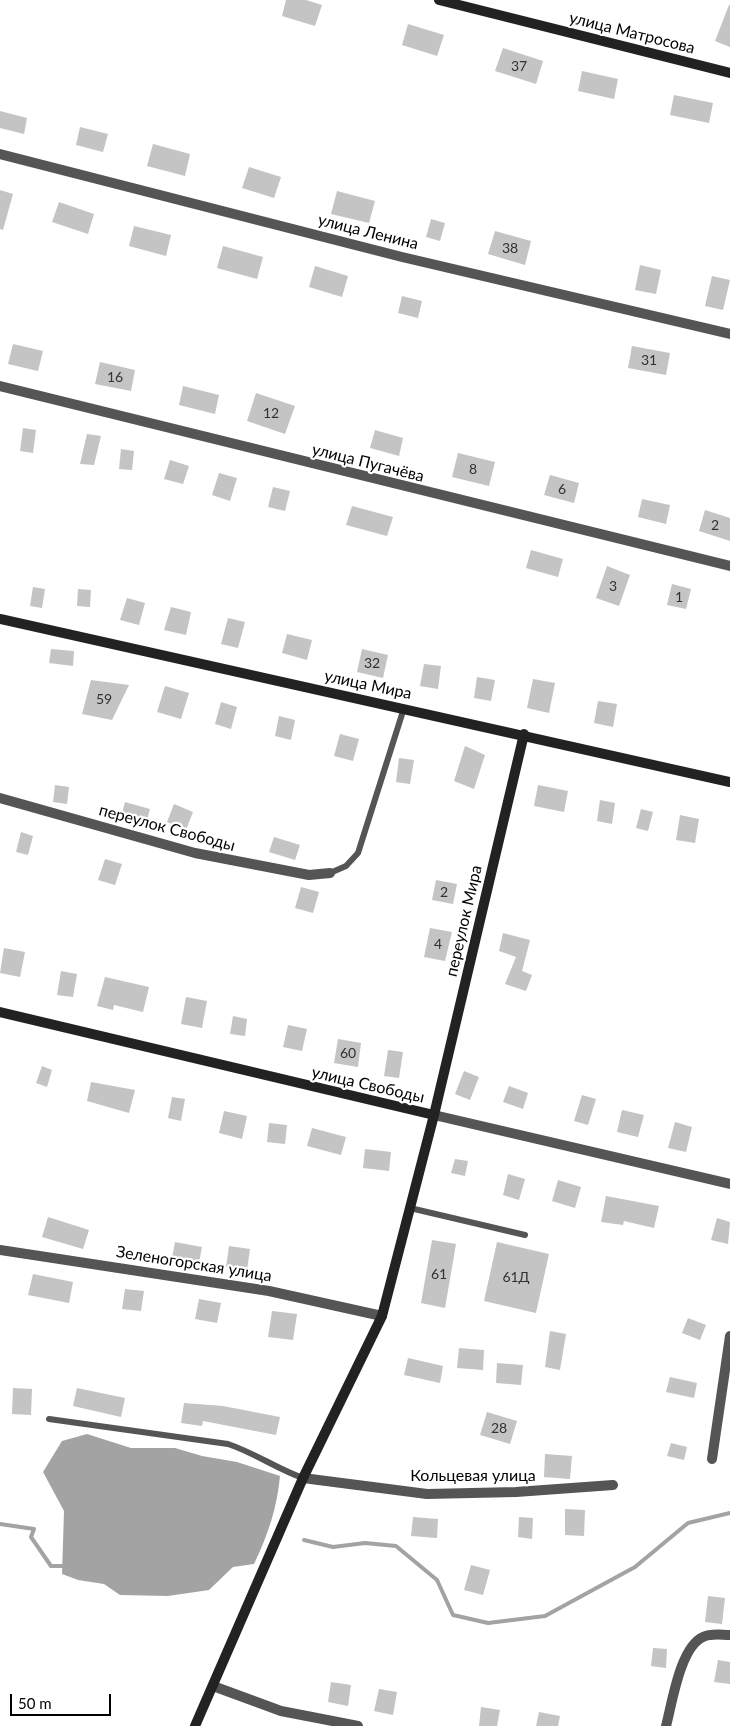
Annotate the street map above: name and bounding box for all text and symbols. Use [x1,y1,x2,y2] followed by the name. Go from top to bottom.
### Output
[567,8,697,58] street label: улица Матросова
[511,58,527,74] house number: 37
[316,210,420,254] street label: улица Ленина
[502,240,518,256] house number: 38
[641,352,657,368] house number: 31
[107,369,123,385] house number: 16
[263,405,279,421] house number: 12
[310,440,426,486] street label: улица Пугачёва
[469,461,477,477] house number: 8
[558,481,566,497] house number: 6
[711,517,719,533] house number: 2
[609,578,617,594] house number: 3
[675,589,683,605] house number: 1
[364,655,380,671] house number: 32
[323,666,413,704] street label: улица Мира
[96,691,112,707] house number: 59
[97,801,237,855] street label: переулок Свободы
[442,863,486,979] street label: переулок Мира
[440,884,448,900] house number: 2
[434,936,442,952] house number: 4
[340,1045,356,1061] house number: 60
[310,1063,426,1107] street label: улица Свободы
[115,1242,273,1286] street label: Зеленогорская улица
[431,1266,447,1282] house number: 61
[502,1269,530,1285] house number: 61Д
[491,1420,507,1436] house number: 28
[410,1466,536,1486] street label: Кольцевая улица
[12,1684,114,1716] scale bar
[18,1694,52,1712] text: 50 m

